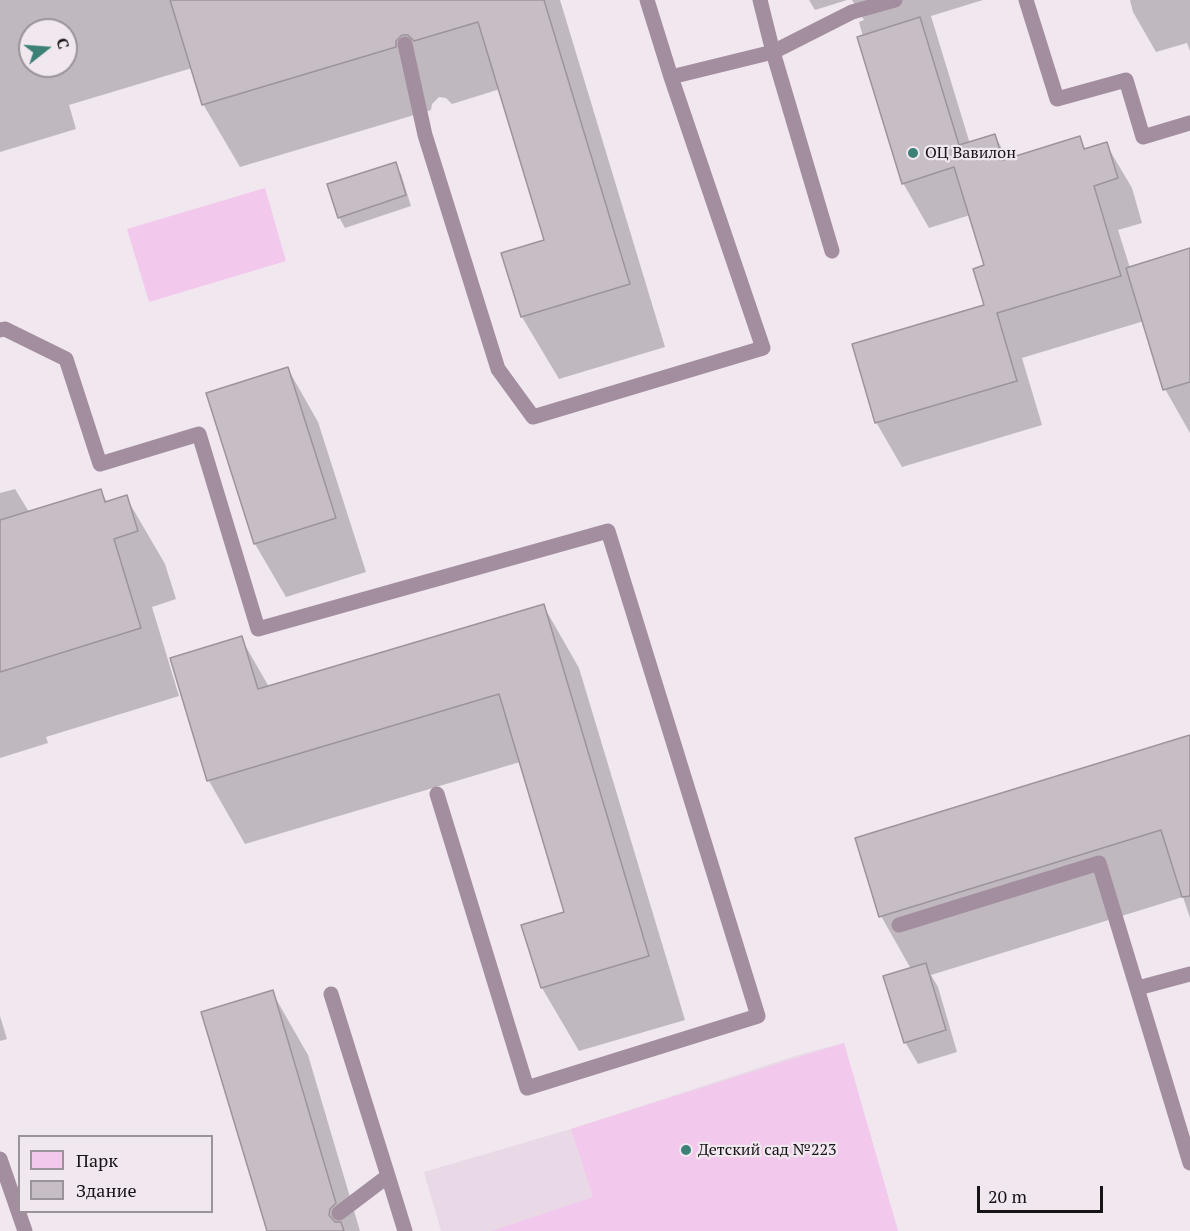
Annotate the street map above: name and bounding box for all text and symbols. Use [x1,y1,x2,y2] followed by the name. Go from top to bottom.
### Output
[18,18,78,78] north arrow
[51,35,75,52] text: С
[925,143,1016,163] place label: ОЦ Вавилон
[906,146,920,160] marker: ОЦ Вавилон
[18,1135,213,1213] legend
[698,1140,836,1160] place label: Детский сад №223
[679,1143,693,1157] marker: Детский сад №223
[76,1148,118,1172] text: Парк
[980,1174,1106,1212] scale bar
[76,1178,136,1202] text: Здание
[988,1184,1027,1208] text: 20 m

